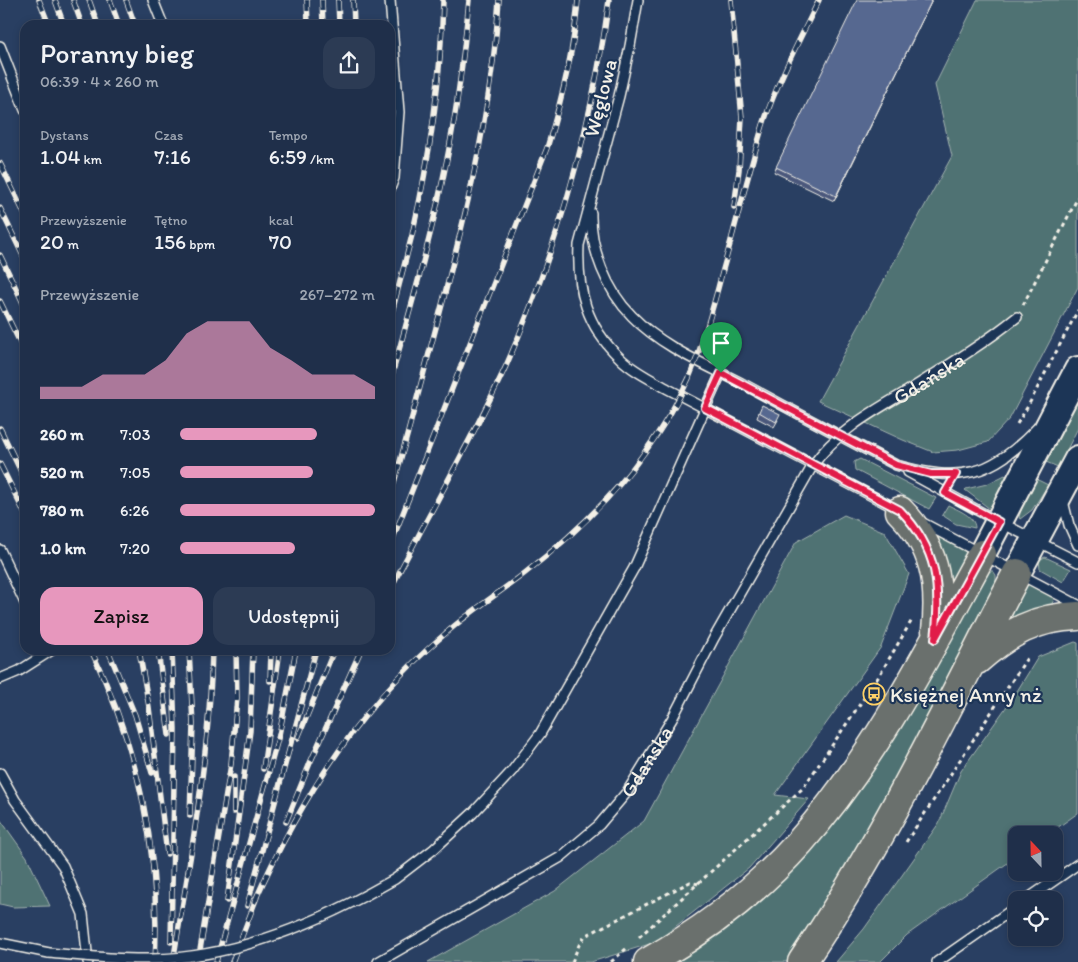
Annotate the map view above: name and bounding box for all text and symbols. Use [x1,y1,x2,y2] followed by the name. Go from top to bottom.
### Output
[40,36,194,70] text: Poranny bieg
[323,37,375,89] button: share
[578,56,622,140] street label: Węglowa
[40,72,159,91] text: 06:39 · 4 × 260 m
[40,127,89,144] text: Dystans
[154,127,183,144] text: Czas
[269,127,308,144] text: Tempo
[40,144,80,169] text: 1.04
[154,144,191,169] text: 7:16
[269,144,307,169] text: 6:59
[80,151,102,168] text: km
[307,151,334,168] text: /km
[40,212,127,229] text: Przewyższenie
[154,212,187,229] text: Tętno
[269,212,294,229] text: kcal
[40,229,64,254] text: 20
[154,229,186,254] text: 156
[269,229,292,254] text: 70
[64,236,79,253] text: m
[186,236,215,253] text: bpm
[40,285,139,304] text: Przewyższenie
[299,285,375,304] text: 267–272 m
[700,322,742,373] pin
[707,329,735,357] icon: arrive
[888,346,969,409] street label: Gdańska
[40,425,84,444] text: 260 m
[120,425,150,444] text: 7:03
[40,463,84,482] text: 520 m
[120,463,150,482] text: 7:05
[40,501,84,520] text: 780 m
[120,501,149,520] text: 6:26
[40,539,86,558] text: 1.0 km
[120,539,150,558] text: 7:20
[40,587,203,645] button: Zapisz
[213,587,375,645] button: Udostępnij
[862,682,886,706] bus stop icon: Księżnej Anny nż
[890,682,1042,707] place label: Księżnej Anny nż
[614,721,677,802] street label: Gdańska
[1008,826,1062,881] north arrow
[1008,826,1063,946] map controls
[1008,891,1063,946] button: locate

